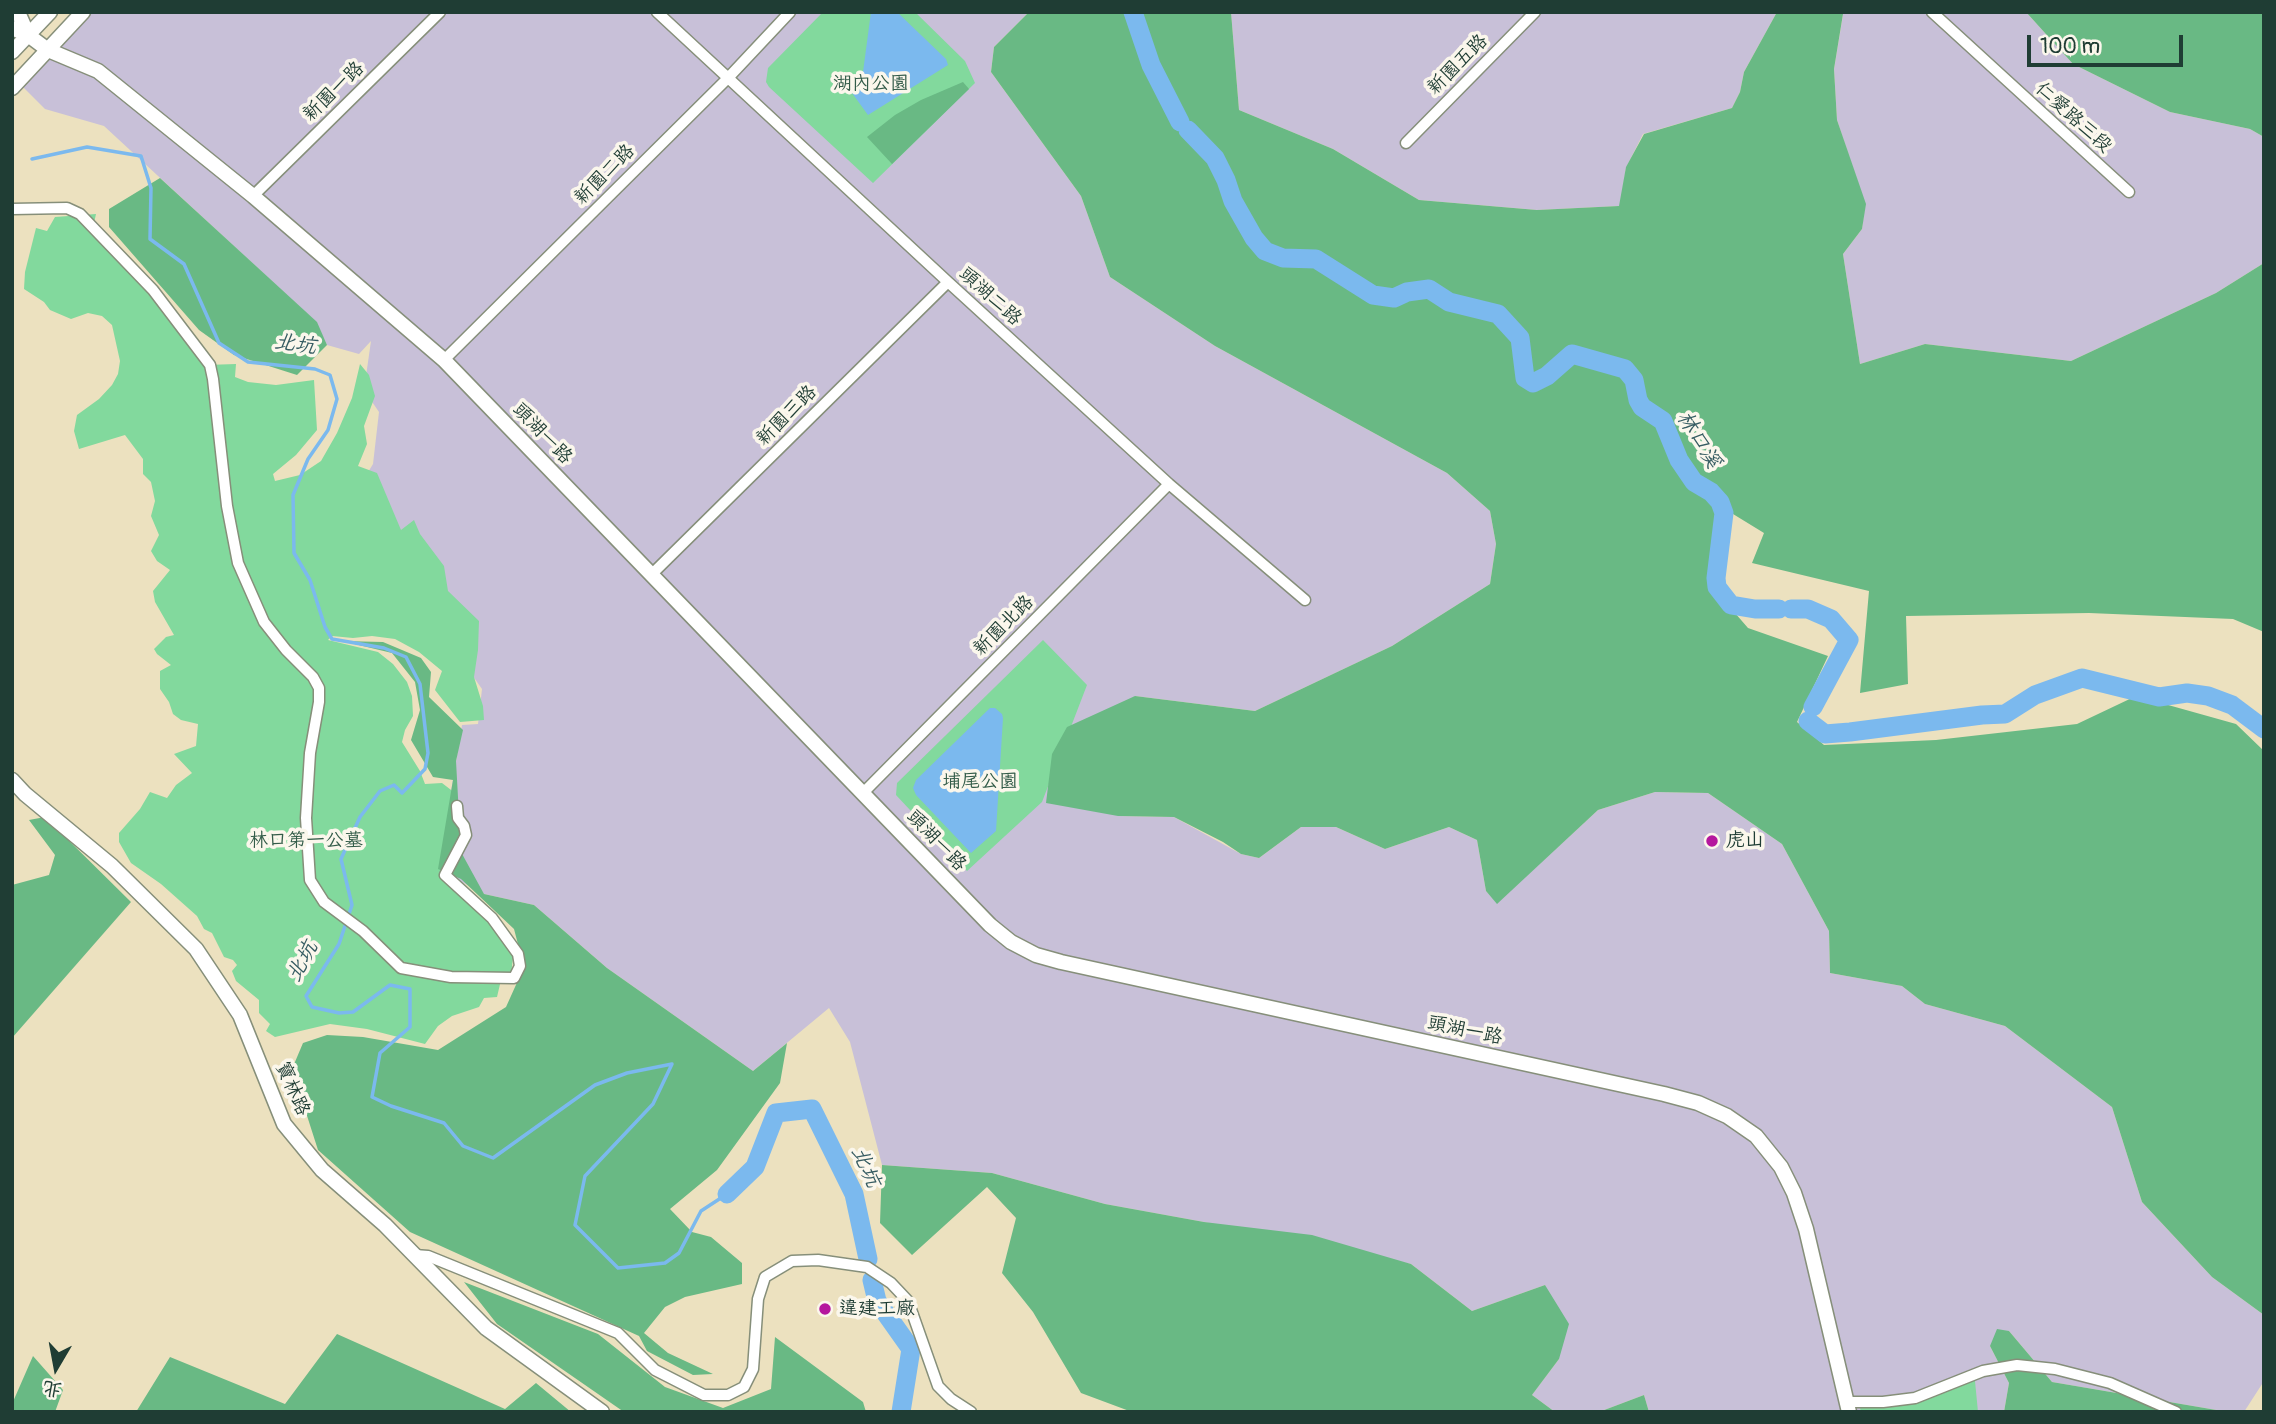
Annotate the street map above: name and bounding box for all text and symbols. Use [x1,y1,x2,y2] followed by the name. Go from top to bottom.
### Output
[2031,21,2187,65] scale bar
[1423,30,1493,100] street label: 新園五路
[2040,33,2100,60] text: 100 m
[299,57,369,127] street label: 新園一路
[833,73,909,95] park label: 湖內公園
[2030,78,2116,158] street label: 仁愛路三段
[570,140,640,210] street label: 新園二路
[954,263,1026,331] street label: 頭湖二路
[272,330,318,360] water label: 北坑
[752,381,822,451] street label: 新園三路
[507,399,577,469] street label: 頭湖一路
[1671,407,1725,473] water label: 林口溪
[969,591,1039,661] street label: 新園北路
[942,771,1018,793] park label: 埔尾公園
[901,806,971,876] street label: 頭湖一路
[249,830,363,852] park label: 林口第一公墓
[1726,830,1764,852] place label: 虎山
[1704,833,1720,849] marker: 虎山
[282,938,324,986] water label: 北坑
[1425,1012,1505,1050] street label: 頭湖一路
[270,1058,314,1120] street label: 寶林路
[845,1143,885,1191] water label: 北坑
[839,1298,915,1320] place label: 違建工廠
[817,1301,833,1317] marker: 違建工廠
[21,1333,91,1403] north arrow
[41,1375,64,1402] text: 北

